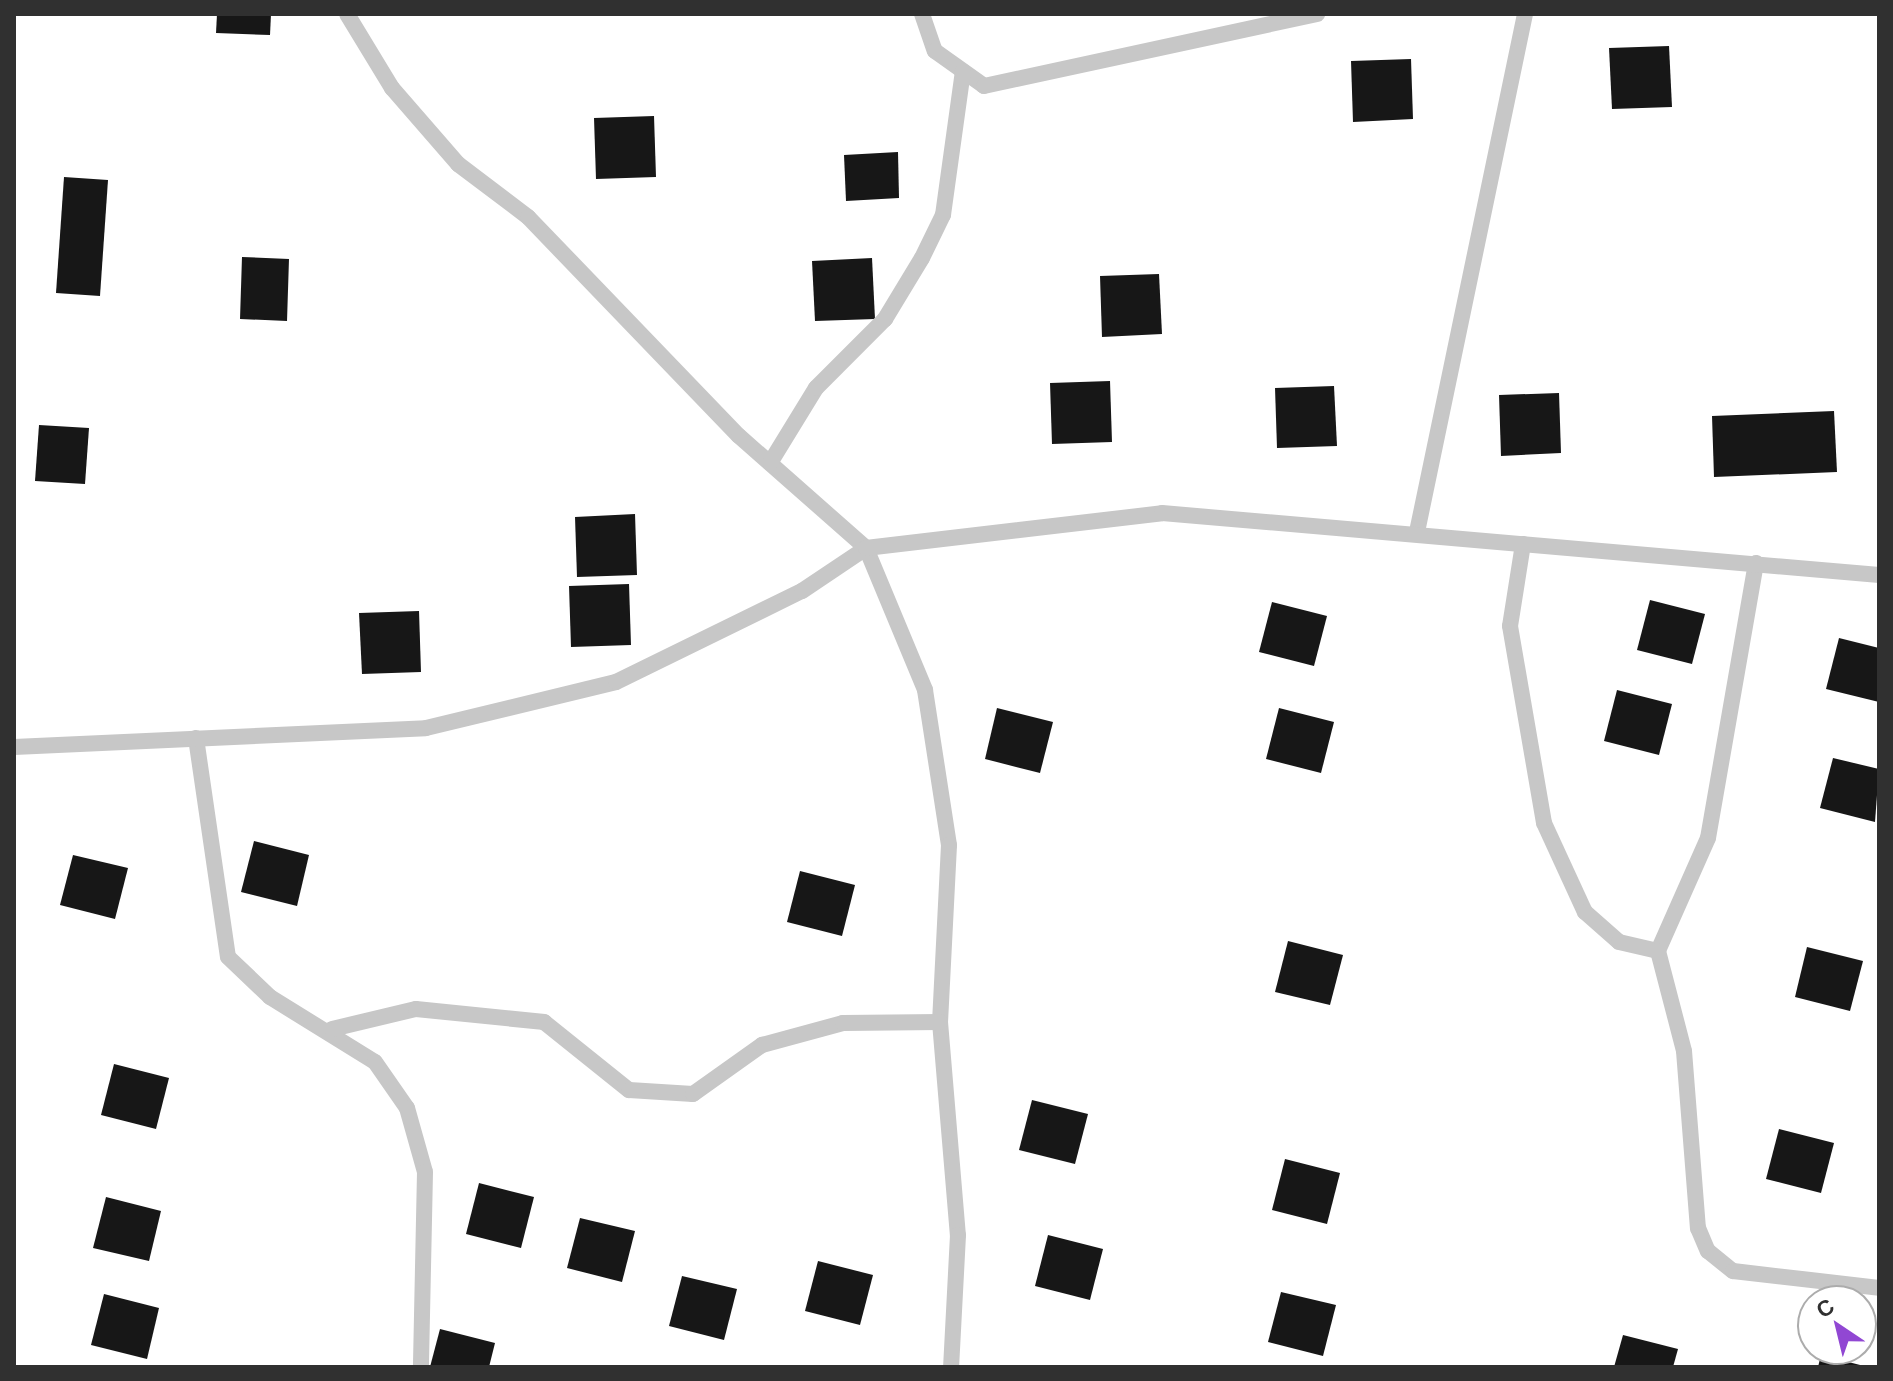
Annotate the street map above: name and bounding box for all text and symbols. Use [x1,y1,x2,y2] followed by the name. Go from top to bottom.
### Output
[1797,1285,1877,1365] north arrow
[1810,1292,1838,1322] text: С

